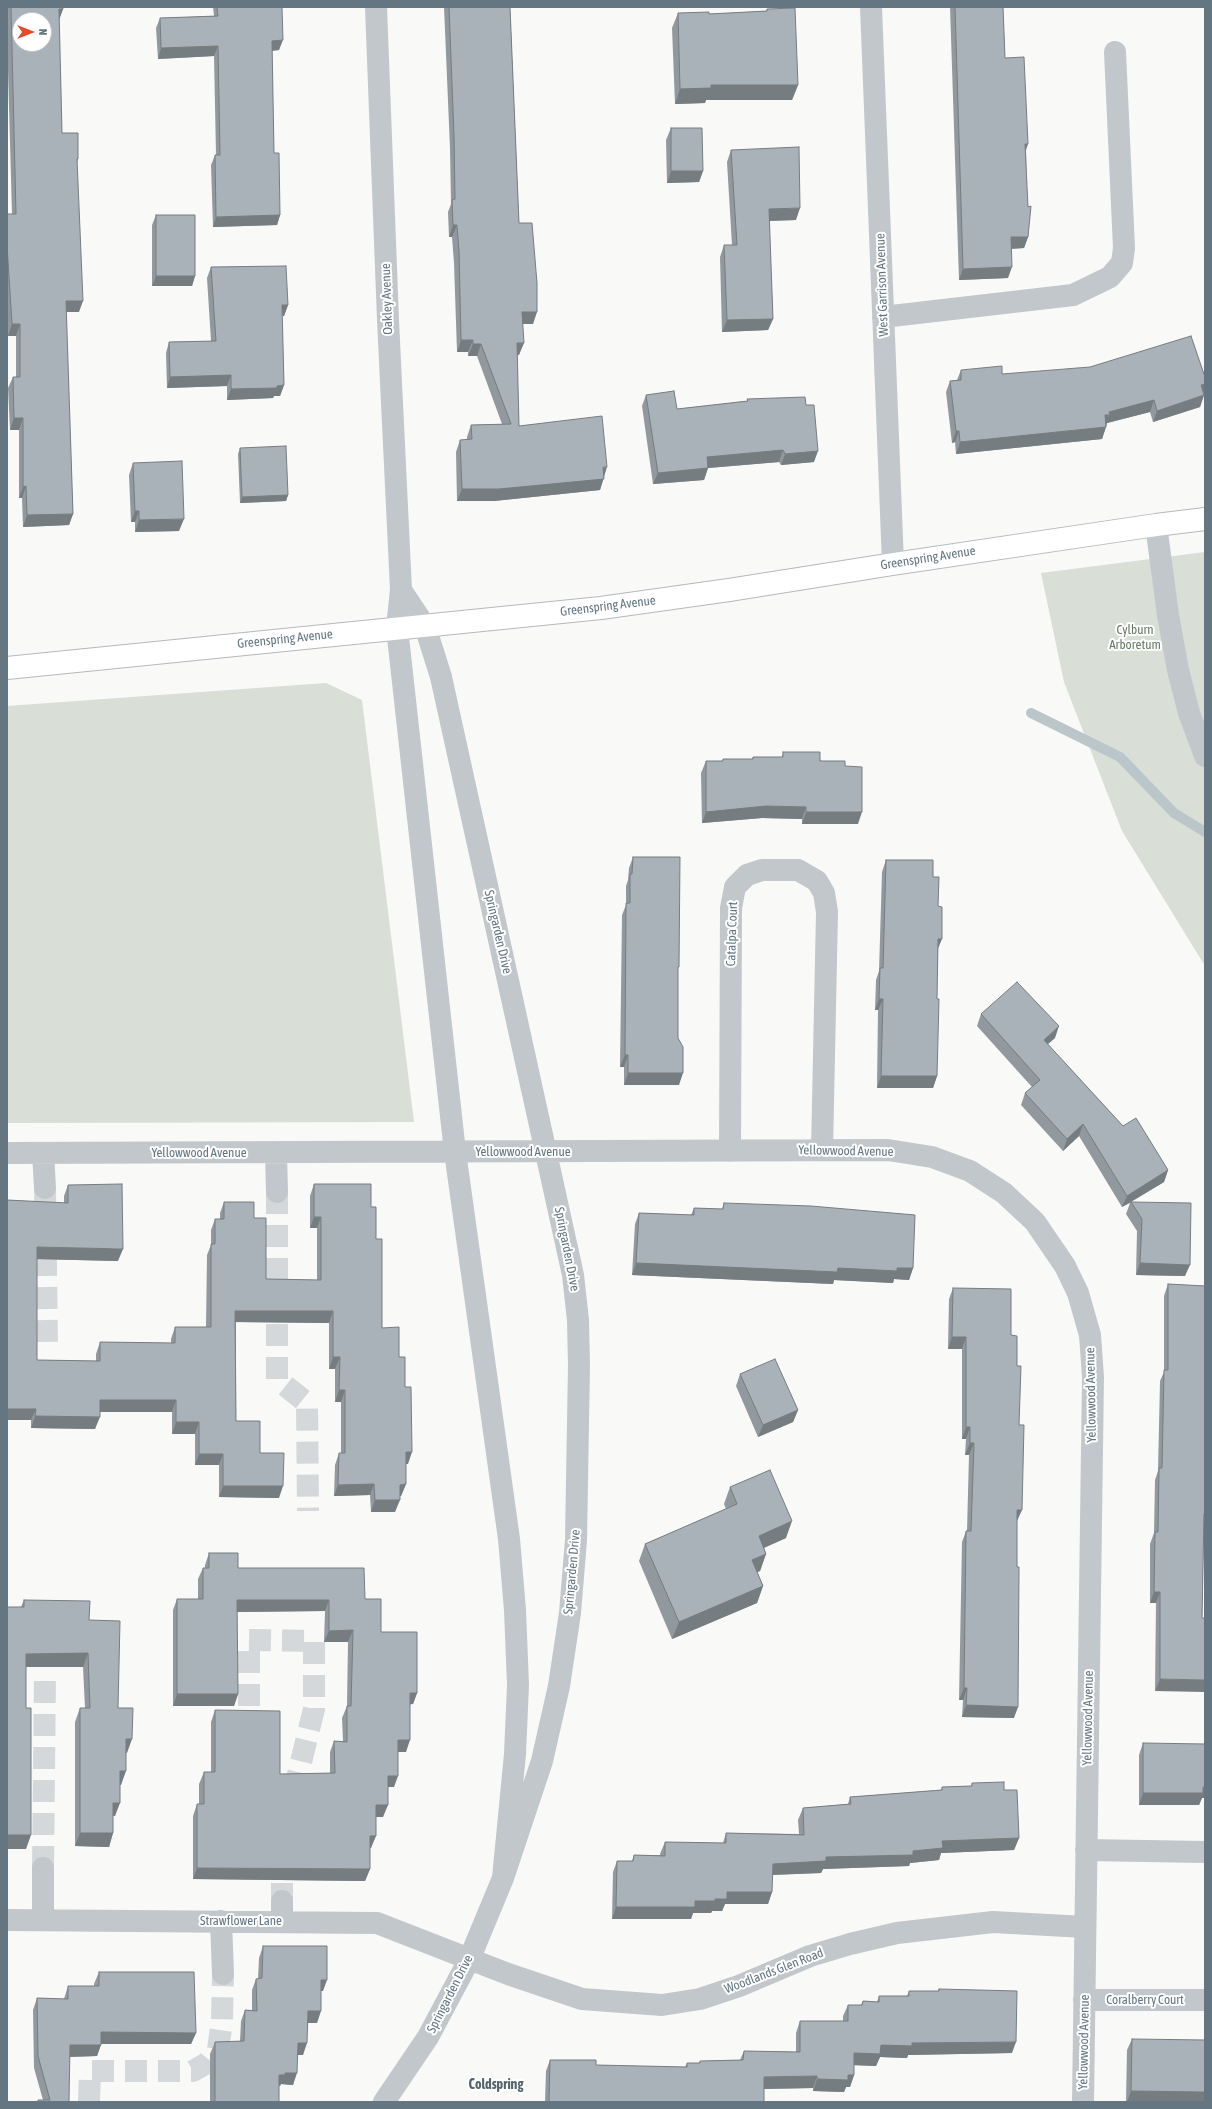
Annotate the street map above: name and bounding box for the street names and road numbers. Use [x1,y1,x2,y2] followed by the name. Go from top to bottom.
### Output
[872,233,892,337] street label: West Garrison Avenue
[378,263,396,335] street label: Oakley Avenue
[879,543,977,573] street label: Greenspring Avenue
[559,592,657,620] street label: Greenspring Avenue
[236,626,334,652] street label: Greenspring Avenue
[481,889,515,975] street label: Springarden Drive
[723,901,741,967] street label: Catalpa Court
[798,1142,894,1160] street label: Yellowwood Avenue
[475,1144,571,1160] street label: Yellowwood Avenue
[151,1145,247,1161] street label: Yellowwood Avenue
[551,1206,583,1292] street label: Springarden Drive
[1082,1347,1100,1443] street label: Yellowwood Avenue
[561,1529,583,1615] street label: Springarden Drive
[1079,1670,1097,1766] street label: Yellowwood Avenue
[200,1913,282,1929] street label: Strawflower Lane
[722,1945,826,1997] street label: Woodlands Glen Road
[424,1952,476,2036] street label: Springarden Drive
[1106,1992,1184,2008] street label: Coralberry Court
[1075,1994,1093,2090] street label: Yellowwood Avenue

